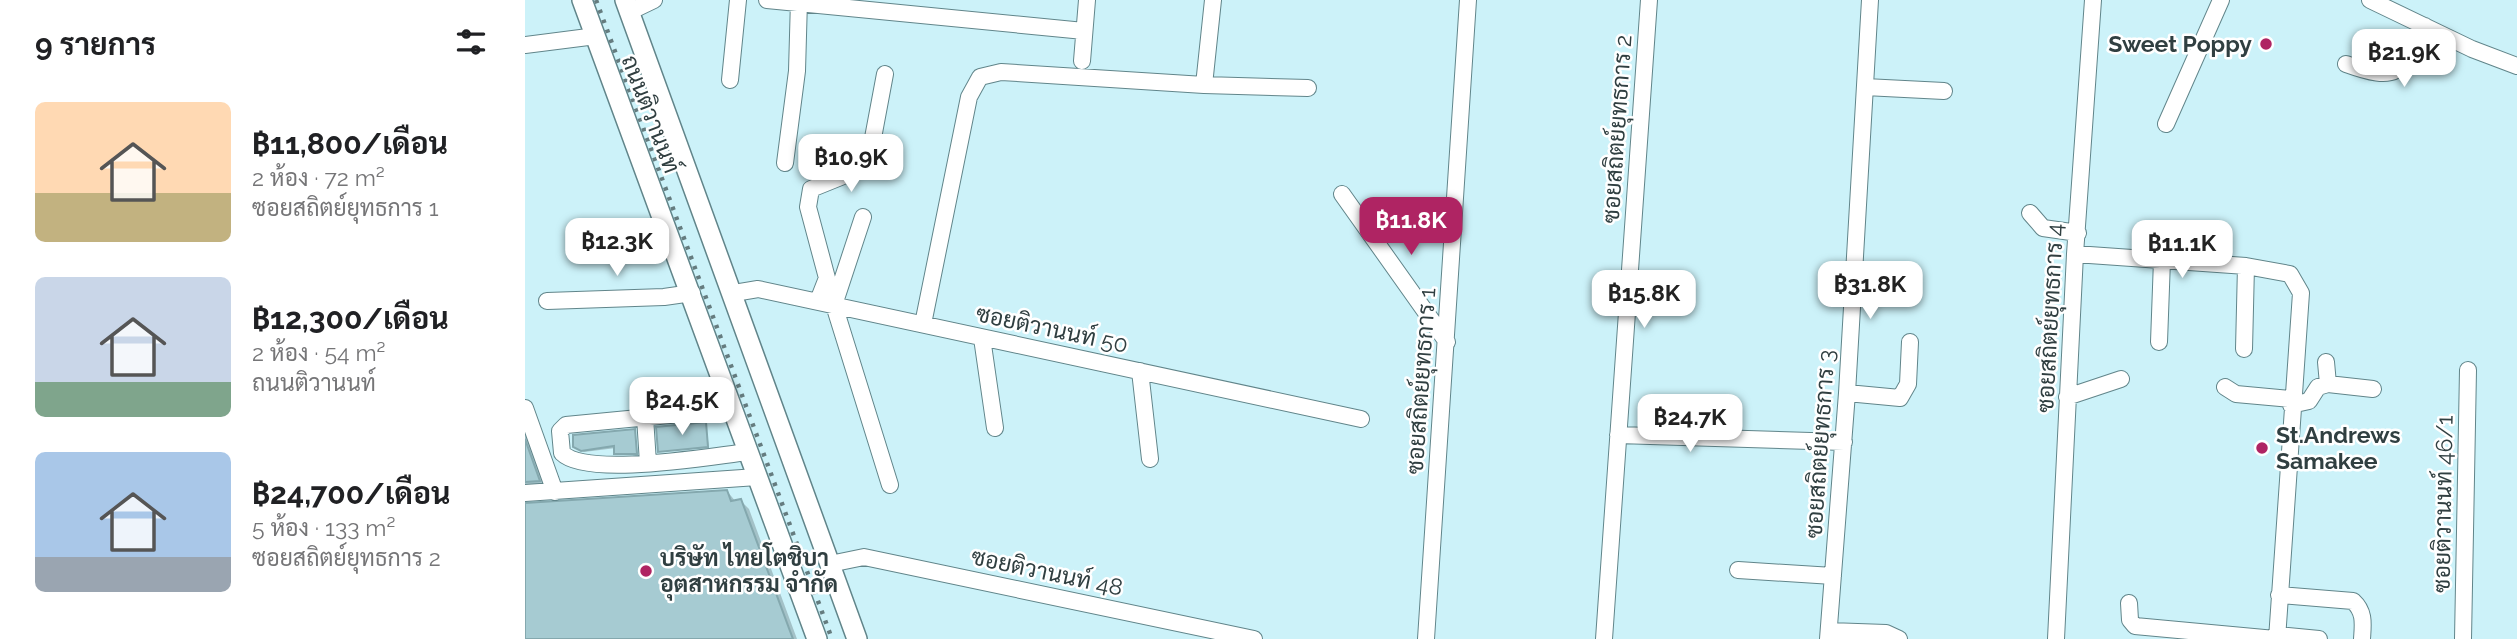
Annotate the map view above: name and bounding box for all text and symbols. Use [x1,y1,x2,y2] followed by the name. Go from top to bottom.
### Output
[452,23,490,61] icon: filters
[35,27,156,62] text: 9 รายการ
[2347,29,2461,89] pin: ฿21.9K
[2108,30,2252,57] place label: Sweet Poppy
[1594,34,1640,224] street label: ซอยสถิตย์ยุทธการ 2
[2258,36,2274,52] marker: Sweet Poppy
[2368,38,2440,65] text: ฿21.9K
[617,50,688,177] street label: ถนนติวานนท์
[252,126,448,161] text: ฿11,800/เดือน
[91,130,175,214] icon: home
[794,134,908,194] pin: ฿10.9K
[814,143,888,170] text: ฿10.9K
[252,164,385,191] text: 2 ห้อง · 72 m²
[252,194,439,221] text: ซอยสถิตย์ยุทธการ 1
[1354,198,1468,257] pin: ฿11.8K
[1375,206,1447,233] text: ฿11.8K
[560,218,674,278] pin: ฿12.3K
[2125,220,2239,280] pin: ฿11.1K
[2029,223,2071,413] street label: ซอยสถิตย์ยุทธการ 4
[581,227,653,254] text: ฿12.3K
[2148,229,2216,256] text: ฿11.1K
[1813,262,1927,321] pin: ฿31.8K
[1587,270,1701,330] pin: ฿15.8K
[1834,270,1906,297] text: ฿31.8K
[1608,279,1680,306] text: ฿15.8K
[1399,287,1443,475] street label: ซอยสถิตย์ยุทธการ 1
[974,297,1131,358] street label: ซอยติวานนท์ 50
[252,301,449,336] text: ฿12,300/เดือน
[91,305,175,389] icon: home
[252,339,386,366] text: 2 ห้อง · 54 m²
[1797,349,1843,539] street label: ซอยสถิตย์ยุทธการ 3
[252,369,376,396] text: ถนนติวานนท์
[625,378,739,437] pin: ฿24.5K
[645,386,719,413] text: ฿24.5K
[1633,394,1747,454] pin: ฿24.7K
[1654,403,1726,430] text: ฿24.7K
[2425,415,2458,593] street label: ซอยติวานนท์ 46/1
[2276,421,2401,474] place label: St.Andrews Samakee
[2254,440,2270,456] marker: St.Andrews Samakee
[252,476,451,511] text: ฿24,700/เดือน
[91,480,175,564] icon: home
[252,514,395,541] text: 5 ห้อง · 133 m²
[969,540,1126,601] street label: ซอยติวานนท์ 48
[660,542,838,601] place label: บริษัท ไทยโตชิบา อุตสาหกรรม จำกัด
[252,544,441,571] text: ซอยสถิตย์ยุทธการ 2
[638,563,654,579] marker: บริษัท ไทยโตชิบา อุตสาหกรรม จำกัด

